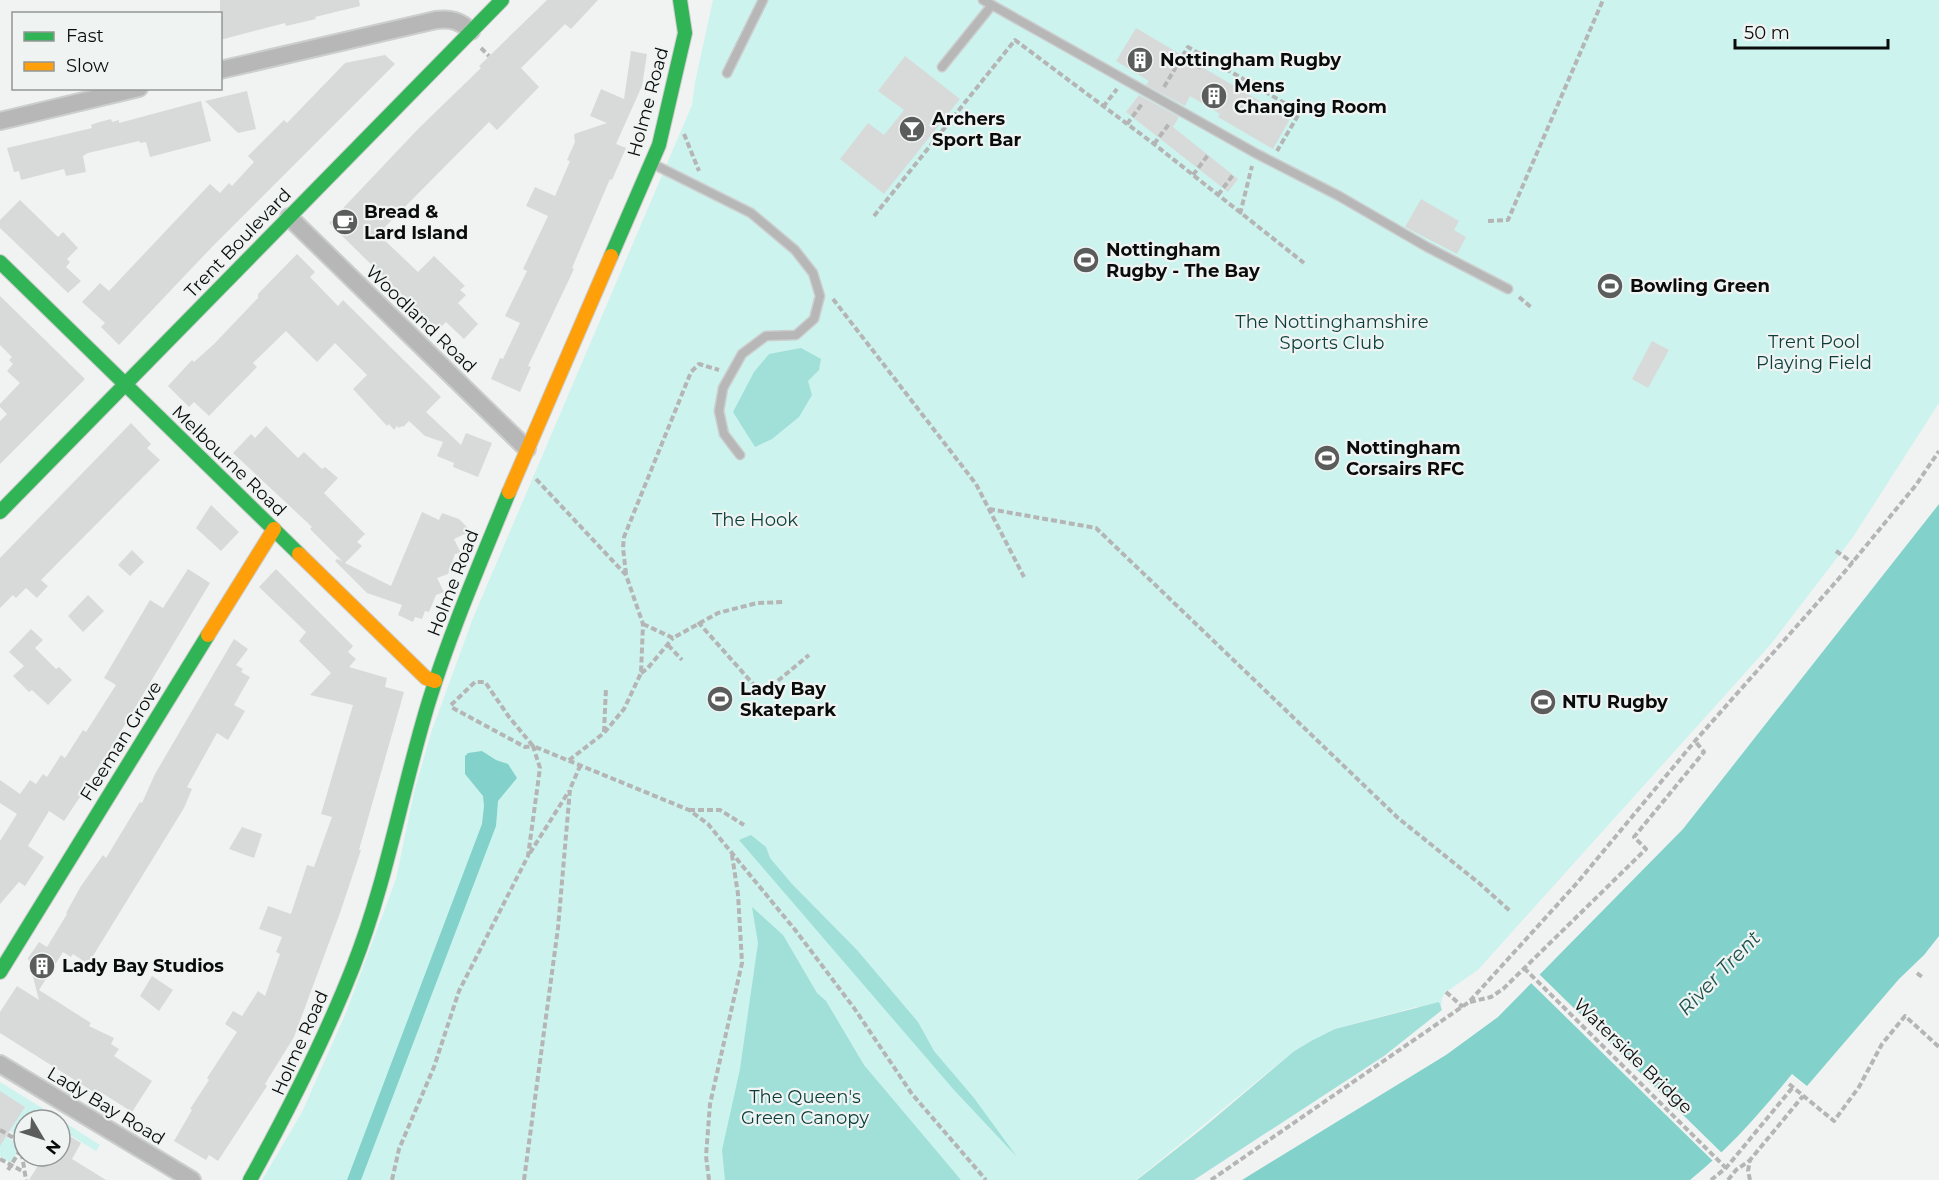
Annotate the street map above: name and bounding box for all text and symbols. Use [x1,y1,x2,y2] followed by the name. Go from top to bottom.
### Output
[12,12,222,90] legend
[1735,12,1888,50] scale bar
[1744,22,1790,44] text: 50 m
[66,25,104,47] text: Fast
[623,45,673,159] street label: Holme Road
[1125,45,1155,75] building icon: Nottingham Rugby
[1160,49,1341,71] place label: Nottingham Rugby
[66,55,109,77] text: Slow
[1234,75,1387,118] place label: Mens Changing Room
[1199,81,1229,111] building icon: Mens Changing Room
[931,108,1022,151] place label: Archers Sport Bar
[897,114,927,144] bar icon: Archers Sport Bar
[180,184,296,302] street label: Trent Boulevard
[364,201,468,244] place label: Bread & Lard Island
[330,207,360,237] cafe icon: Bread & Lard Island
[1106,239,1260,282] place label: Nottingham Rugby - The Bay
[1071,245,1101,275] sports icon: Nottingham Rugby - The Bay
[361,261,481,377] street label: Woodland Road
[1595,271,1625,301] sports icon: Bowling Green
[1630,275,1770,297] place label: Bowling Green
[1235,311,1429,354] park label: The Nottinghamshire Sports Club
[1756,331,1872,374] park label: Trent Pool Playing Field
[167,401,291,521] street label: Melbourne Road
[1346,437,1464,480] place label: Nottingham Corsairs RFC
[1312,443,1342,473] sports icon: Nottingham Corsairs RFC
[712,509,798,531] park label: The Hook
[423,527,483,639] street label: Holme Road
[75,677,167,805] street label: Fleeman Grove
[740,678,836,721] place label: Lady Bay Skatepark
[705,684,735,714] sports icon: Lady Bay Skatepark
[1528,687,1558,717] sports icon: NTU Rugby
[1562,691,1668,713] place label: NTU Rugby
[1673,926,1765,1020] water label: River Trent
[27,951,57,981] building icon: Lady Bay Studios
[62,955,224,977] place label: Lady Bay Studios
[267,987,333,1099] street label: Holme Road
[1569,994,1697,1119] street label: Waterside Bridge
[43,1062,169,1150] street label: Lady Bay Road
[741,1086,869,1129] park label: The Queen's Green Canopy
[12,1108,72,1168] north arrow
[42,1136,65,1158] text: N

